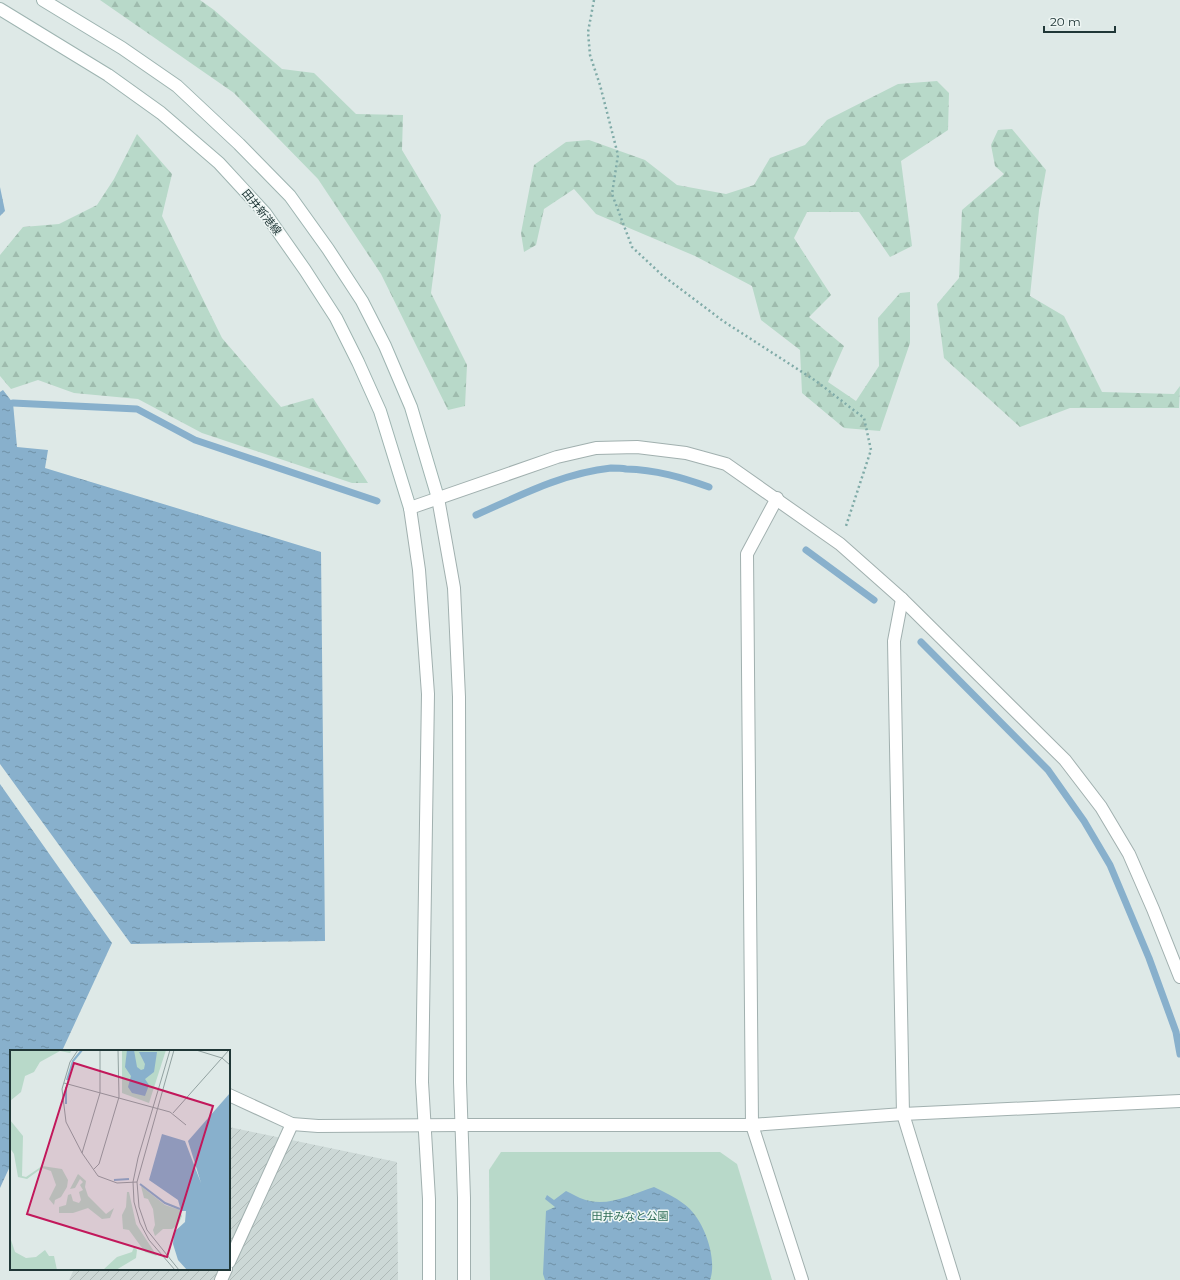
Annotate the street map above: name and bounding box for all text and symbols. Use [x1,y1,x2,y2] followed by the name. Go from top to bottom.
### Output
[1044,8,1115,34] scale bar
[1050,14,1081,29] text: 20 m
[239,186,285,238] street label: 田井新港線
[10,1050,230,1270] inset map
[592,1209,669,1223] park label: 田井みなと公園

